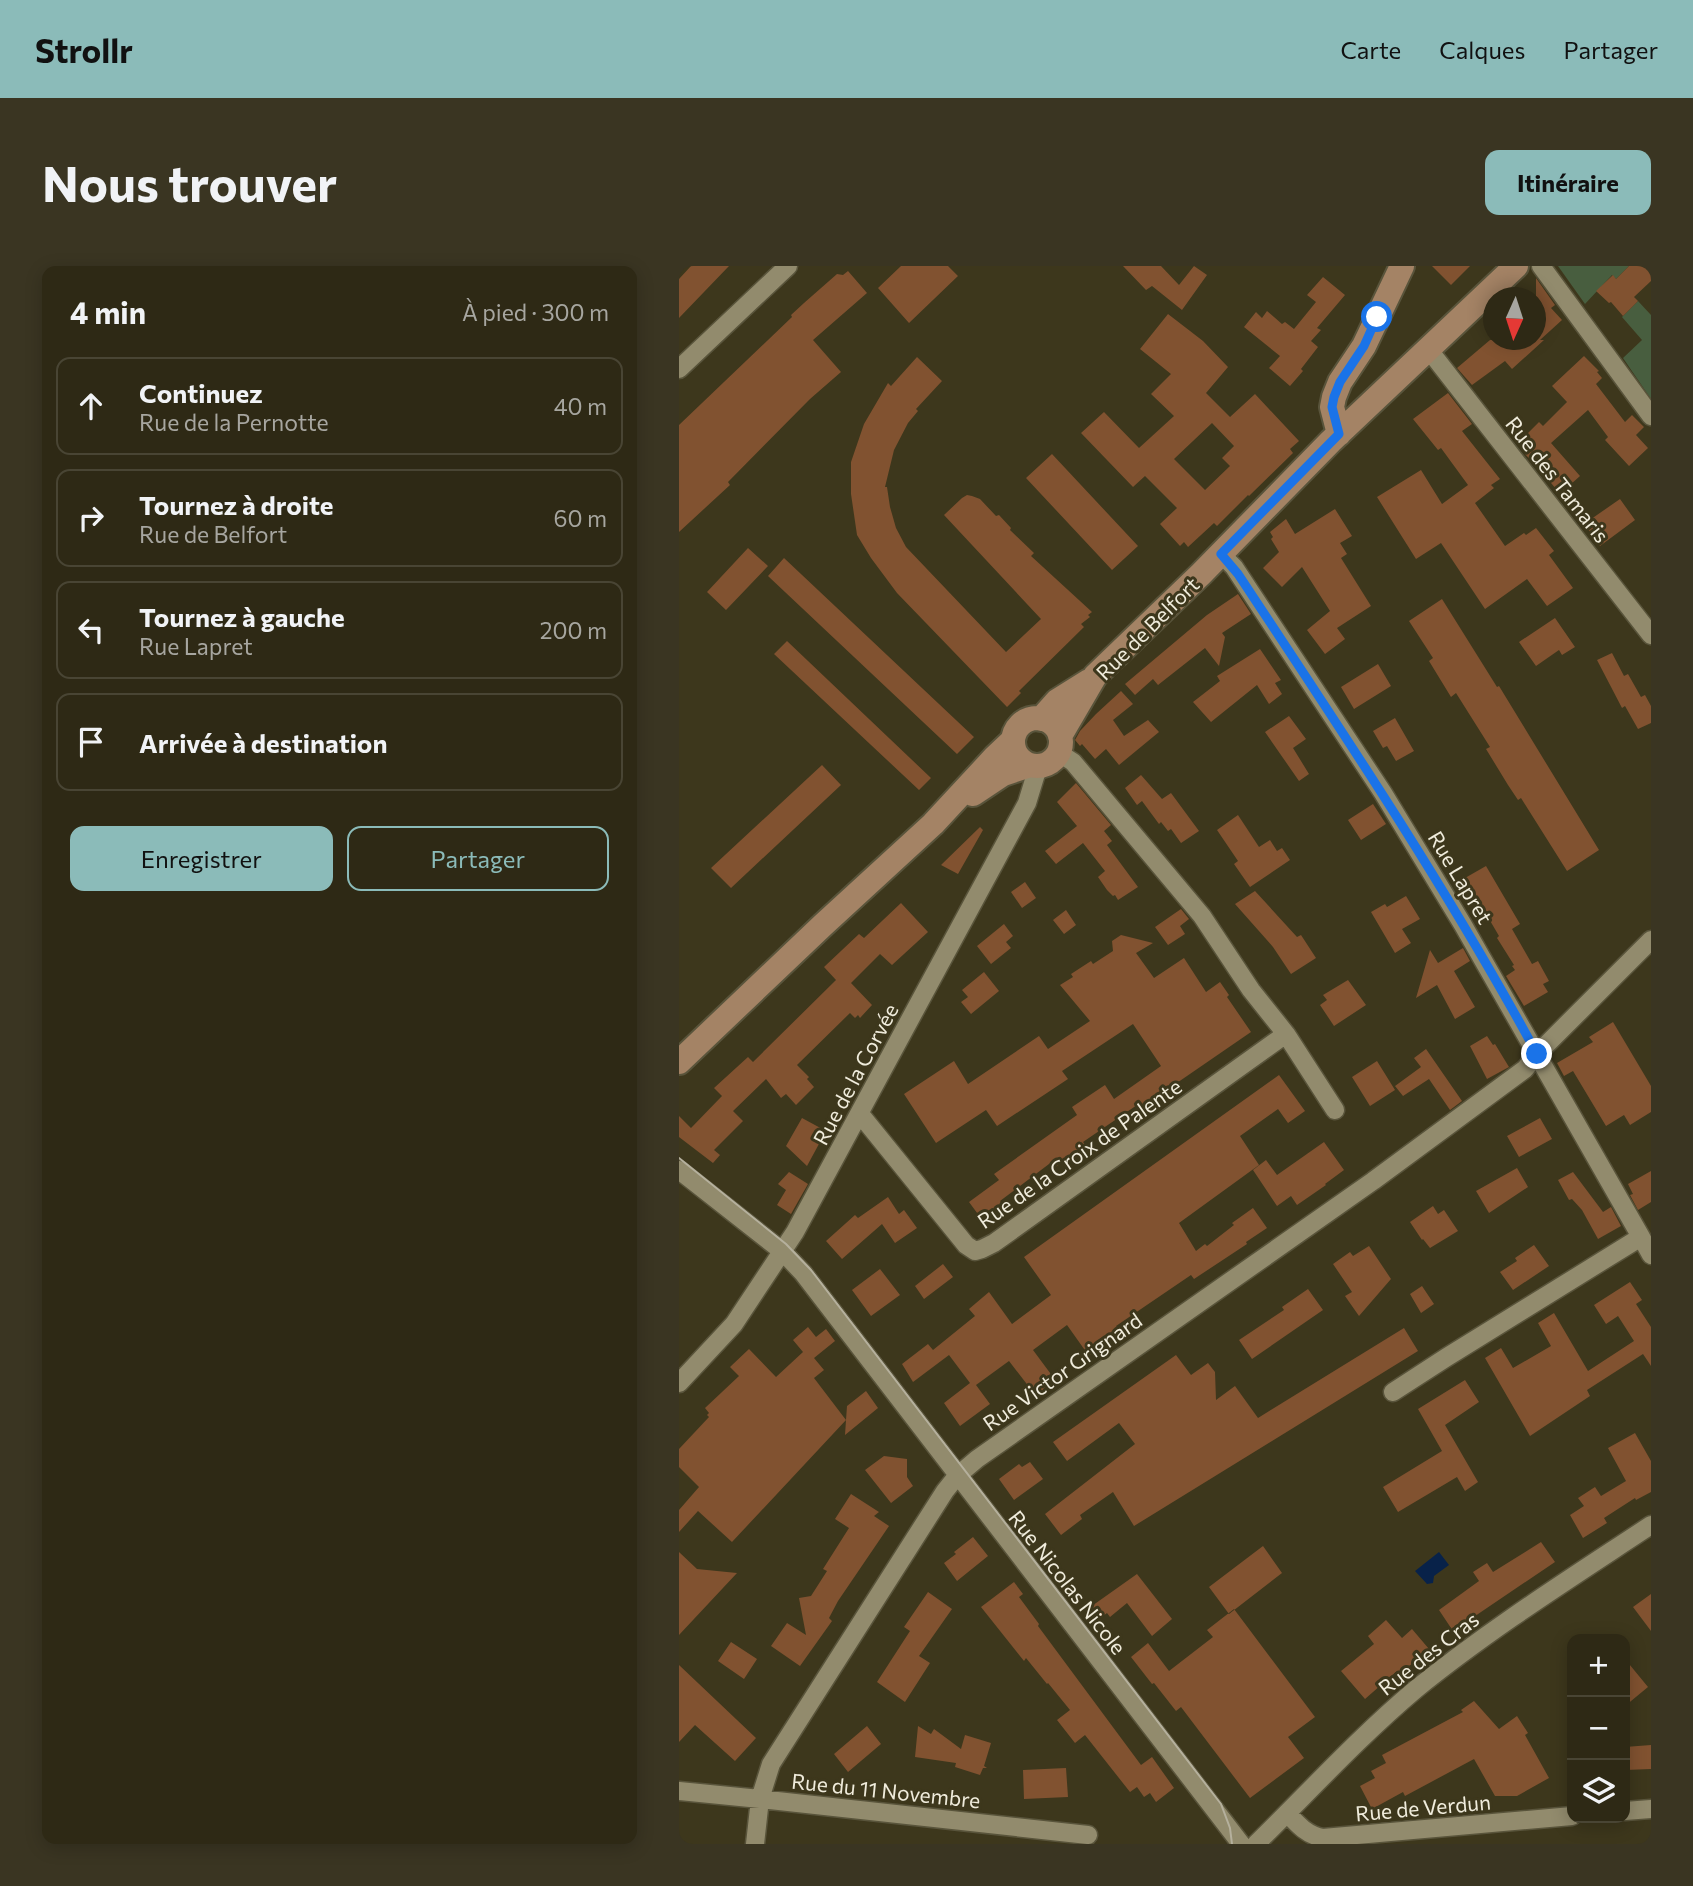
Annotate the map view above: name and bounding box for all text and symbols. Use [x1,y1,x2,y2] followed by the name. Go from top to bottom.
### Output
[35,29,133,70] text: Strollr
[1340,35,1401,64] text: Carte
[1439,35,1525,64] text: Calques
[1563,35,1658,64] text: Partager
[1485,150,1651,215] button: Itinéraire
[42,152,337,212] text: Nous trouver
[1483,287,1546,350] north arrow
[70,293,146,330] text: 4 min
[462,298,609,326] text: À pied · 300 m
[1361,301,1392,332] route start
[139,377,263,408] text: Continuez
[72,387,110,425] icon: ahead
[554,392,607,420] text: 40 m
[139,408,329,436] text: Rue de la Pernotte
[1501,411,1615,547] street label: Rue des Tamaris
[139,489,334,520] text: Tournez à droite
[72,499,110,537] icon: right
[554,504,607,532] text: 60 m
[139,520,287,548] text: Rue de Belfort
[1090,571,1204,685] street label: Rue de Belfort
[139,601,345,632] text: Tournez à gauche
[72,611,110,649] icon: left
[540,616,607,644] text: 200 m
[139,632,253,660] text: Rue Lapret
[72,723,110,761] icon: arrive
[139,727,387,758] text: Arrivée à destination
[70,826,333,891] button: Enregistrer
[347,826,609,891] button: Partager
[1424,826,1498,928] street label: Rue Lapret
[807,999,903,1149] street label: Rue de la Corvée
[1521,1038,1552,1069] route end
[972,1073,1186,1233] street label: Rue de la Croix de Palente
[978,1307,1146,1435] street label: Rue Victor Grignard
[1004,1505,1132,1659] street label: Rue Nicolas Nicole
[1373,1606,1483,1700] street label: Rue des Cras
[1567,1634,1630,1823] map controls
[1567,1634,1630,1697] button: +
[1567,1697,1630,1760] button: −
[1567,1760,1630,1823] button: layers
[790,1768,982,1812] street label: Rue du 11 Novembre
[1354,1789,1492,1825] street label: Rue de Verdun

